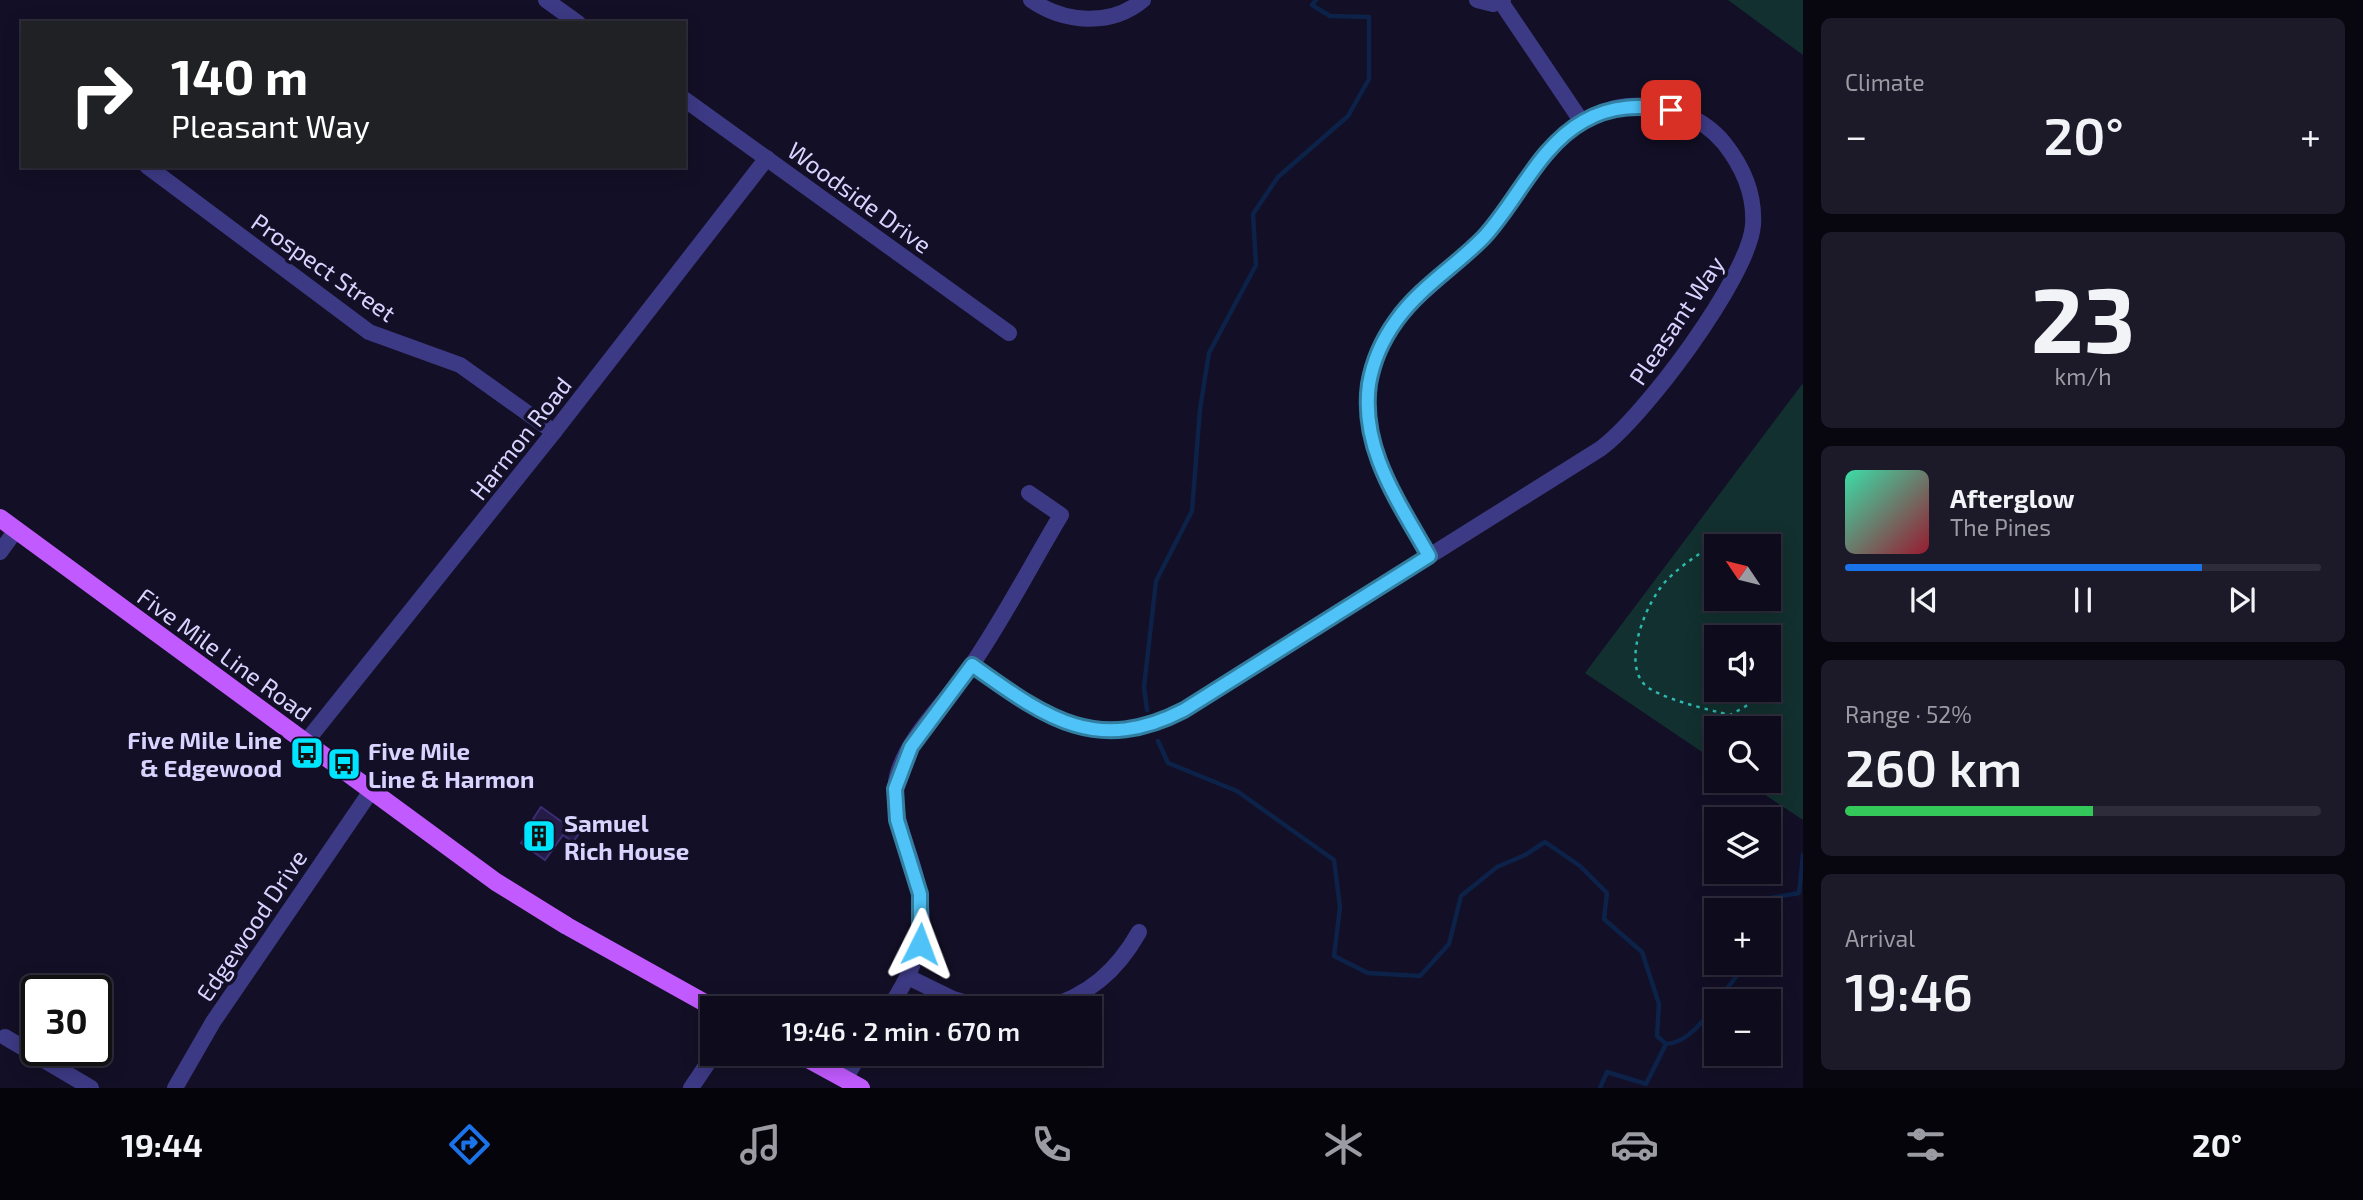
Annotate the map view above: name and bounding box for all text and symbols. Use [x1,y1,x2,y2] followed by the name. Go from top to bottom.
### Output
[171,46,308,105] text: 140 m
[56,49,147,140] icon: right
[1845,68,1925,96] text: Climate
[1641,80,1701,140] pin
[1652,91,1690,129] icon: arrive
[2043,103,2124,165] text: 20°
[171,106,370,144] text: Pleasant Way
[1845,112,1867,158] text: −
[2300,112,2321,158] text: +
[783,135,937,259] street label: Woodside Drive
[246,207,402,327] street label: Prospect Street
[1622,250,1730,390] street label: Pleasant Way
[2031,262,2135,371] text: 23
[2054,362,2112,390] text: km/h
[463,371,577,505] street label: Harmon Road
[1950,482,2075,513] text: Afterglow
[1950,513,2051,541] text: The Pines
[1704,534,1782,611] north arrow
[1704,534,1781,1066] map controls
[132,581,318,727] street label: Five Mile Line Road
[1905,581,1943,619] icon: previous
[2064,581,2102,619] icon: pause
[2223,581,2261,619] icon: next
[1704,625,1781,702] button: sound
[1845,700,1972,728] text: Range · 52%
[1704,716,1781,793] button: search
[127,725,282,782] place label: Five Mile Line & Edgewood
[288,734,326,772] bus stop icon: Five Mile Line & Edgewood
[1845,735,2022,797] text: 260 km
[368,736,534,793] place label: Five Mile Line & Harmon
[325,745,363,783] bus stop icon: Five Mile Line & Harmon
[1704,807,1781,884] button: layers
[564,808,689,865] place label: Samuel Rich House
[520,817,558,855] building icon: Samuel Rich House
[190,844,312,1006] street label: Edgewood Drive
[1704,898,1781,975] button: +
[883,907,957,981] position arrow
[1845,924,1915,952] text: Arrival
[1845,959,1973,1021] text: 19:46
[21,975,112,1066] speed limit sign: 30
[1704,989,1781,1066] button: −
[782,1015,1020,1046] text: 19:46 · 2 min · 670 m
[445,1120,494,1169] icon: directions
[736,1120,785,1169] icon: music
[1027,1120,1076,1169] icon: phone
[1319,1120,1368,1169] icon: climate
[1610,1120,1659,1169] icon: car
[1901,1120,1950,1169] icon: filters
[121,1125,203,1163] text: 19:44
[2192,1125,2242,1163] text: 20°

